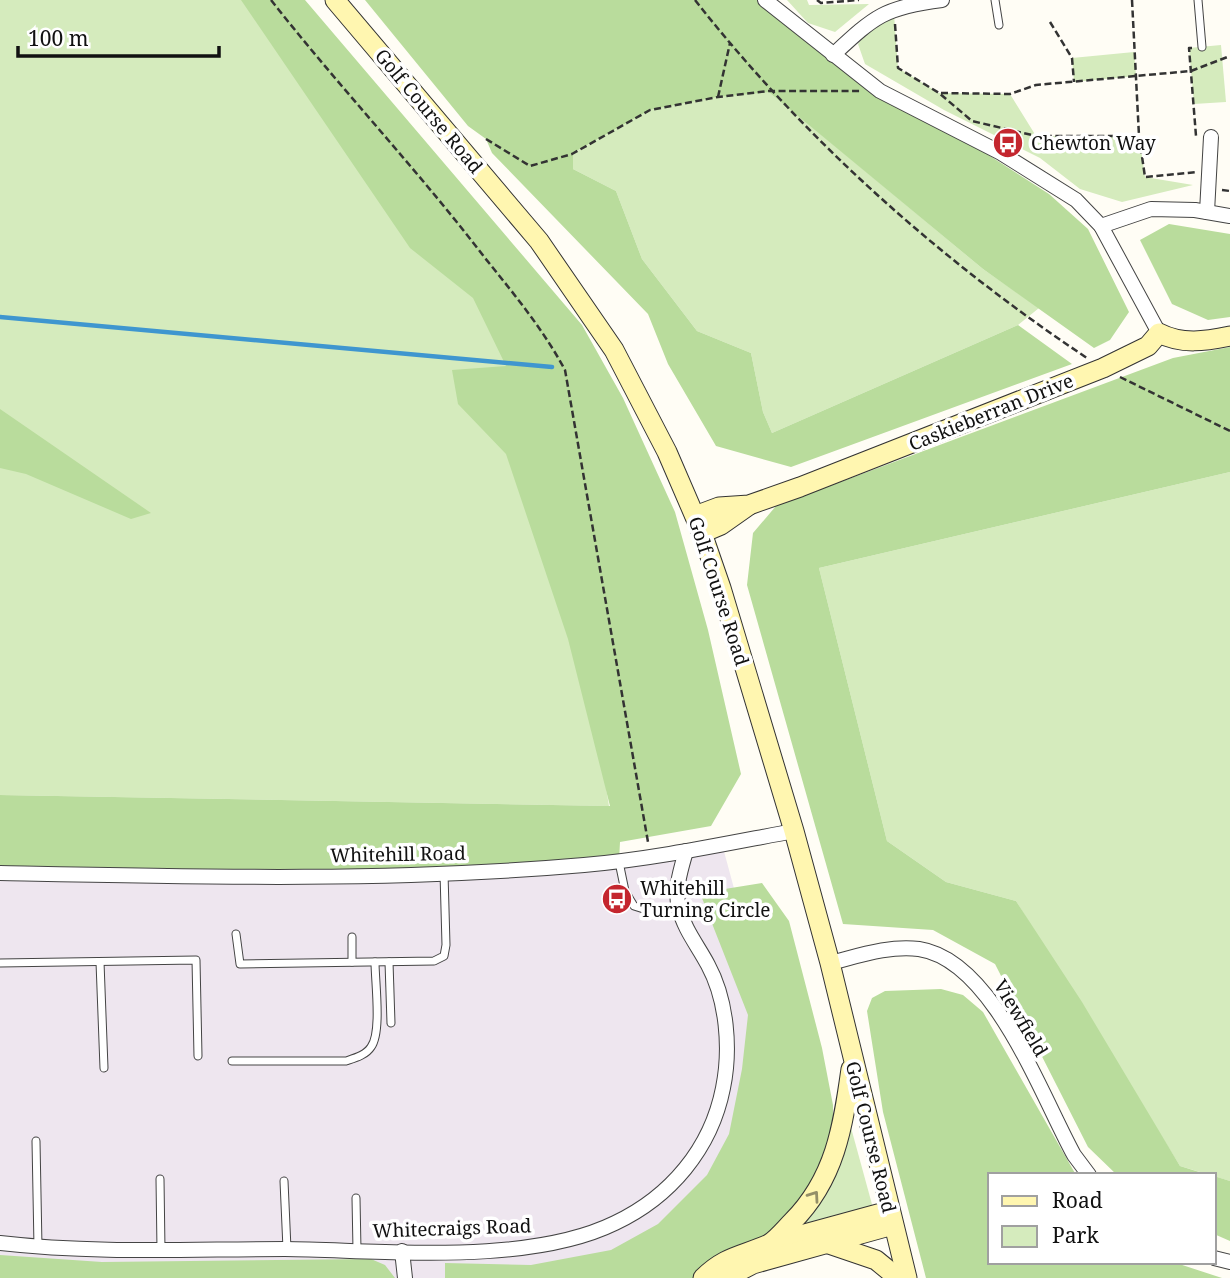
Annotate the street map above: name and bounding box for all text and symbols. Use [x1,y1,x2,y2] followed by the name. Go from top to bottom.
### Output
[18,14,219,58] scale bar
[28,24,89,52] text: 100 m
[369,43,489,179] street label: Golf Course Road
[991,126,1025,160] bus stop icon: Chewton Way
[1031,130,1156,156] place label: Chewton Way
[905,367,1077,457] street label: Caskieberran Drive
[683,513,755,669] street label: Golf Course Road
[330,840,466,868] street label: Whitehill Road
[640,875,771,923] place label: Whitehill Turning Circle
[600,882,634,916] bus stop icon: Whitehill Turning Circle
[988,975,1054,1062] street label: Viewfield
[840,1058,903,1216] street label: Golf Course Road
[988,1173,1216,1264] legend
[1052,1186,1103,1214] text: Road
[806,1191,818,1204] one-way arrow
[372,1212,532,1244] street label: Whitecraigs Road
[1052,1221,1099,1249] text: Park

